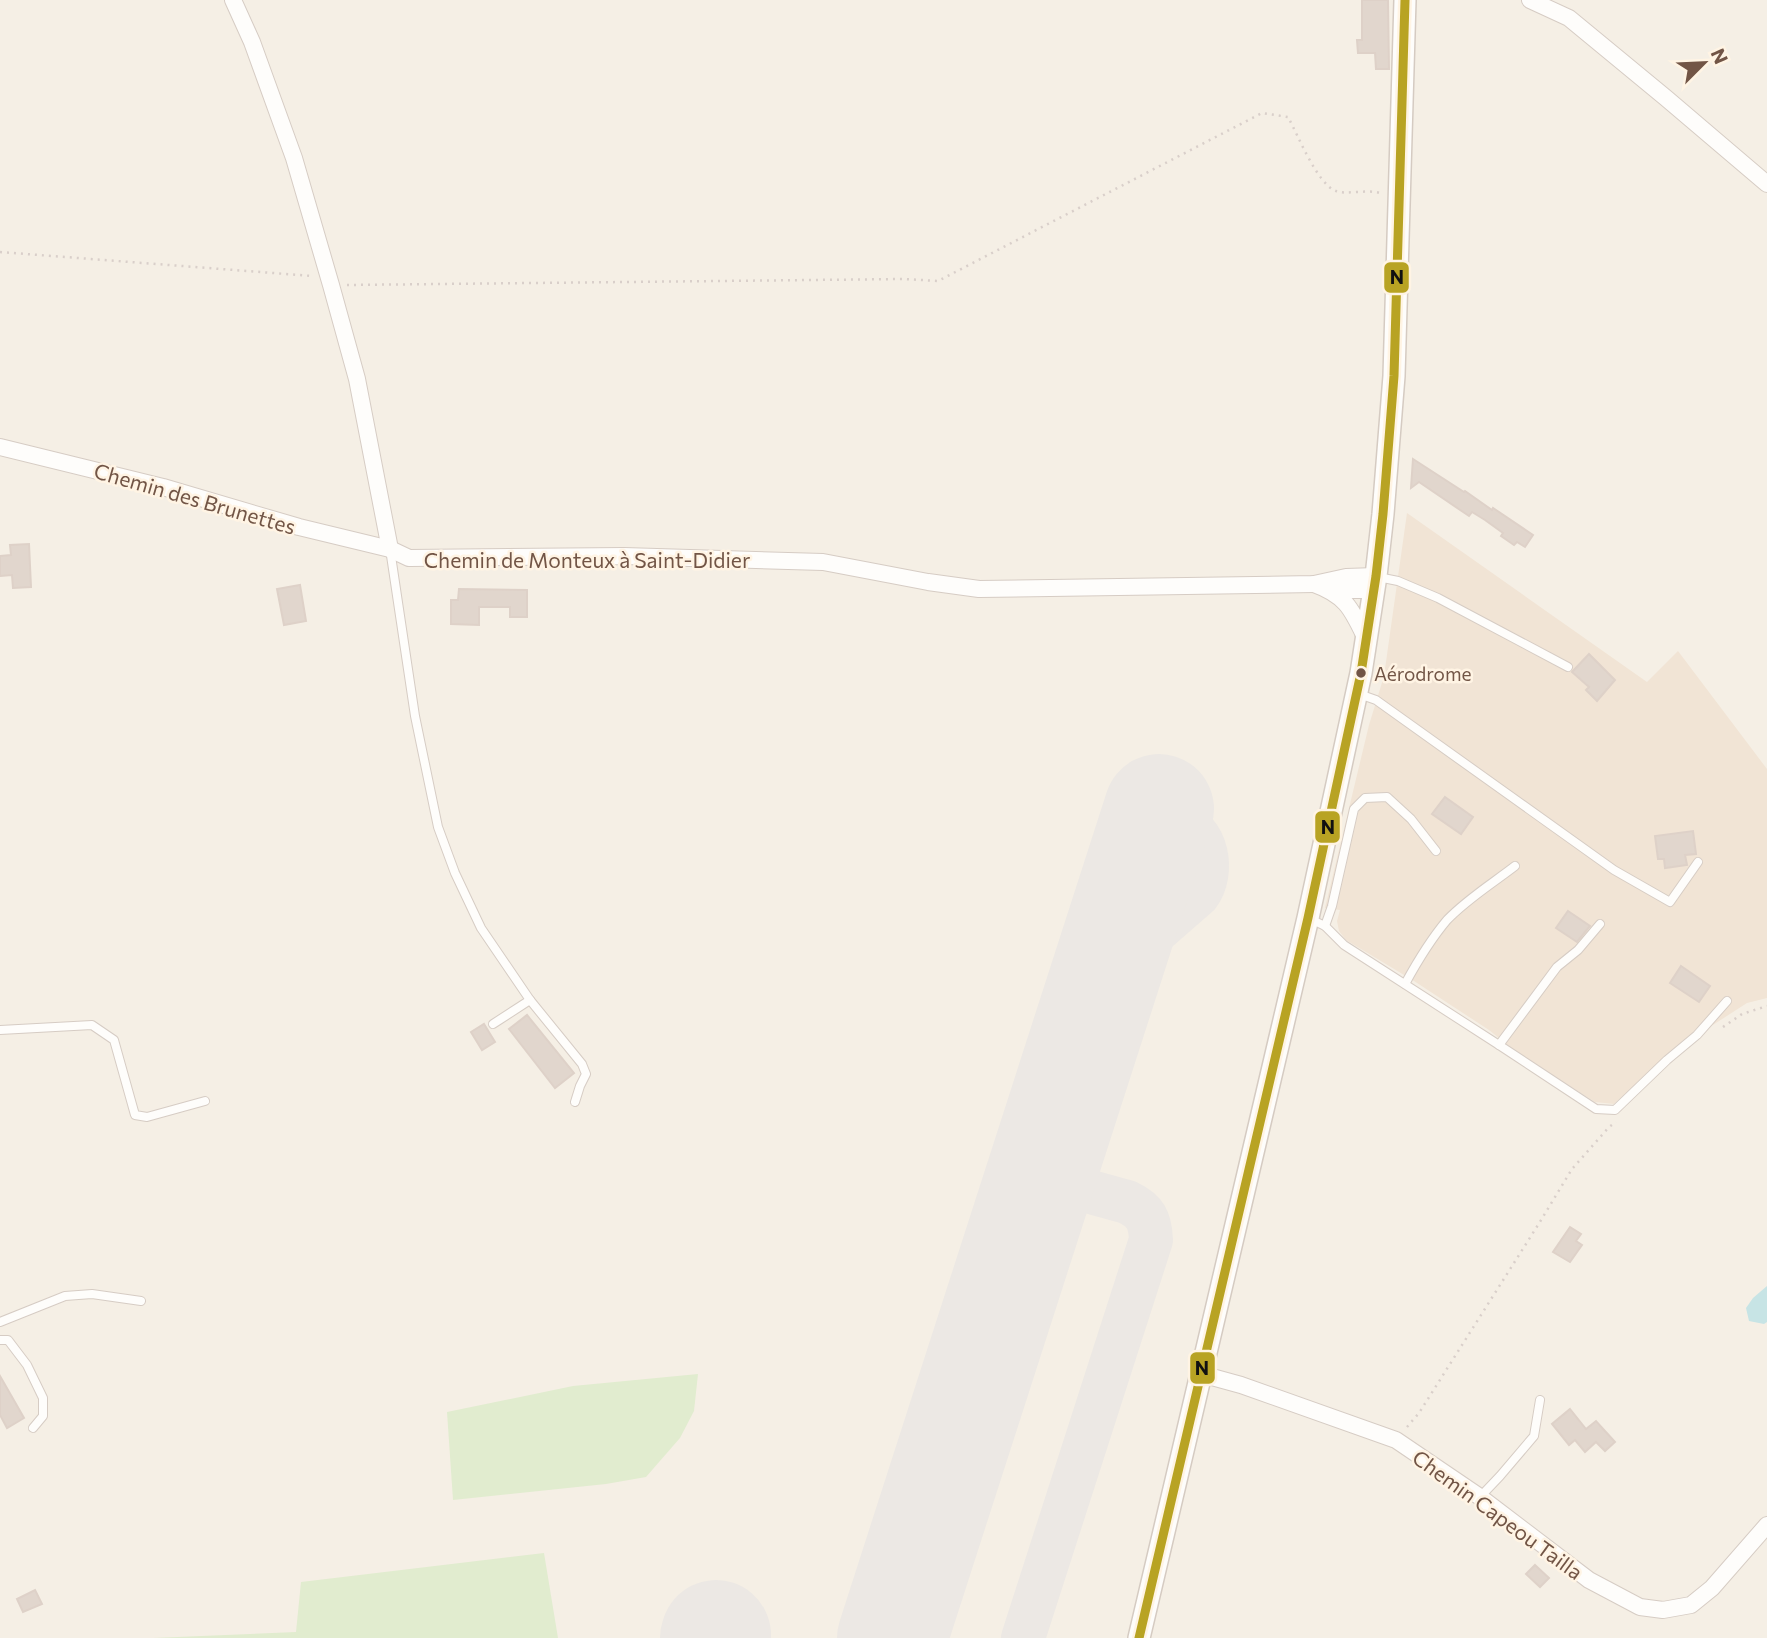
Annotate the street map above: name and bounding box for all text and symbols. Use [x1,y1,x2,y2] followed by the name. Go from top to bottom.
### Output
[1669,28,1739,98] north arrow
[1707,45,1733,67] text: N
[1383,261,1410,294] line badge: N
[1390,265,1404,288] text: N
[91,457,299,539] street label: Chemin des Brunettes
[424,547,750,572] street label: Chemin de Monteux à Saint-Didier
[1374,662,1472,685] place label: Aérodrome
[1354,666,1368,680] marker: Aérodrome
[1314,810,1341,844] line badge: N
[1321,815,1335,838] text: N
[1189,1351,1216,1385] line badge: N
[1195,1356,1209,1379] text: N
[1408,1444,1588,1584] street label: Chemin Capeou Tailla

